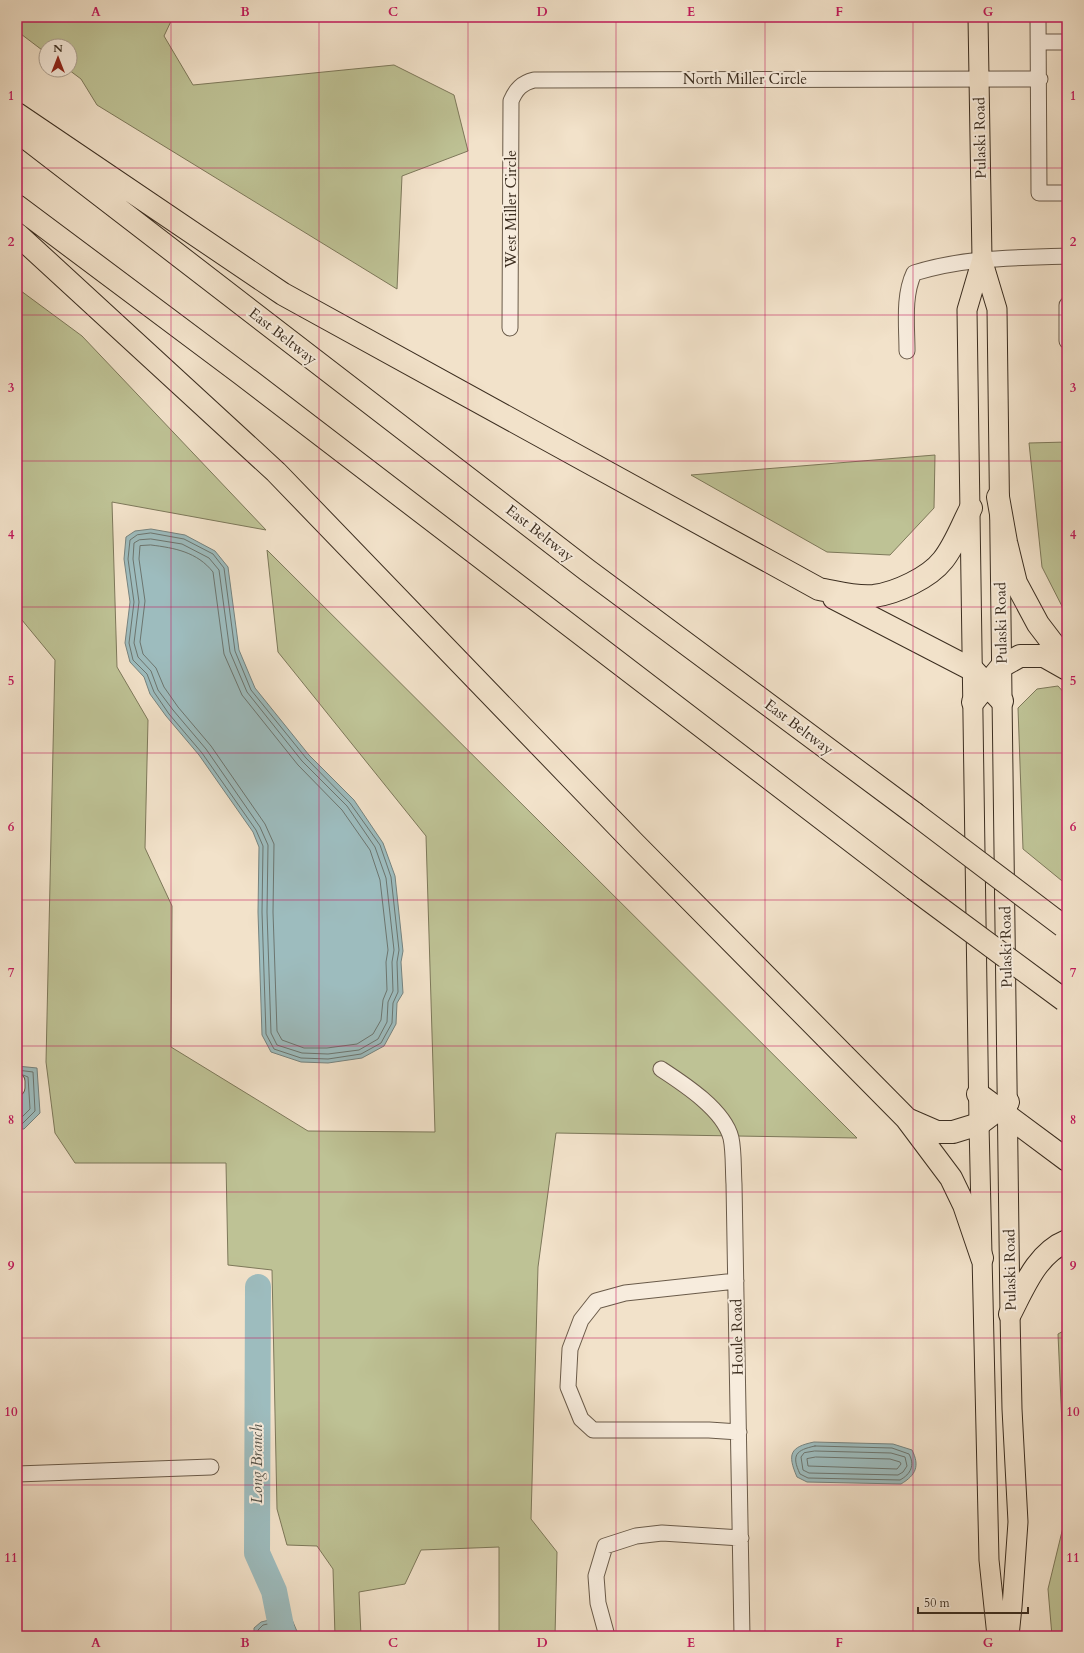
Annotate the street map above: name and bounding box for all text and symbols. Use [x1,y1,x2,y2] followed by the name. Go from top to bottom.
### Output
[91,3,101,21] text: A
[240,3,250,21] text: B
[388,3,398,21] text: C
[536,3,548,21] text: D
[687,3,695,21] text: E
[835,3,843,21] text: F
[983,3,994,21] text: G
[38,38,78,78] north arrow
[53,41,63,56] text: N
[683,69,807,89] street label: North Miller Circle
[8,87,14,105] text: 1
[1070,87,1076,105] text: 1
[969,97,991,179] street label: Pulaski Road
[501,150,521,269] street label: West Miller Circle
[8,233,15,251] text: 2
[1070,233,1077,251] text: 2
[245,303,321,369] street label: East Beltway
[8,379,15,397] text: 3
[1070,379,1077,397] text: 3
[502,500,578,566] street label: East Beltway
[8,526,15,544] text: 4
[1070,526,1077,544] text: 4
[990,582,1012,664] street label: Pulaski Road
[8,672,14,690] text: 5
[1070,672,1076,690] text: 5
[760,694,838,760] street label: East Beltway
[8,818,15,836] text: 6
[1070,818,1077,836] text: 6
[995,906,1017,988] street label: Pulaski Road
[8,964,15,982] text: 7
[1070,964,1077,982] text: 7
[8,1111,14,1129] text: 8
[1070,1111,1076,1129] text: 8
[999,1229,1021,1311] street label: Pulaski Road
[8,1257,15,1275] text: 9
[1070,1257,1077,1275] text: 9
[726,1299,748,1375] street label: Houle Road
[4,1403,18,1421] text: 10
[1066,1403,1080,1421] text: 10
[246,1424,268,1504] water label: Long Branch
[4,1549,18,1567] text: 11
[1066,1549,1080,1567] text: 11
[918,1589,1028,1615] scale bar
[924,1595,951,1611] text: 50 m
[91,1634,101,1652] text: A
[240,1634,250,1652] text: B
[388,1634,398,1652] text: C
[536,1634,548,1652] text: D
[687,1634,695,1652] text: E
[835,1634,843,1652] text: F
[983,1634,994,1652] text: G

